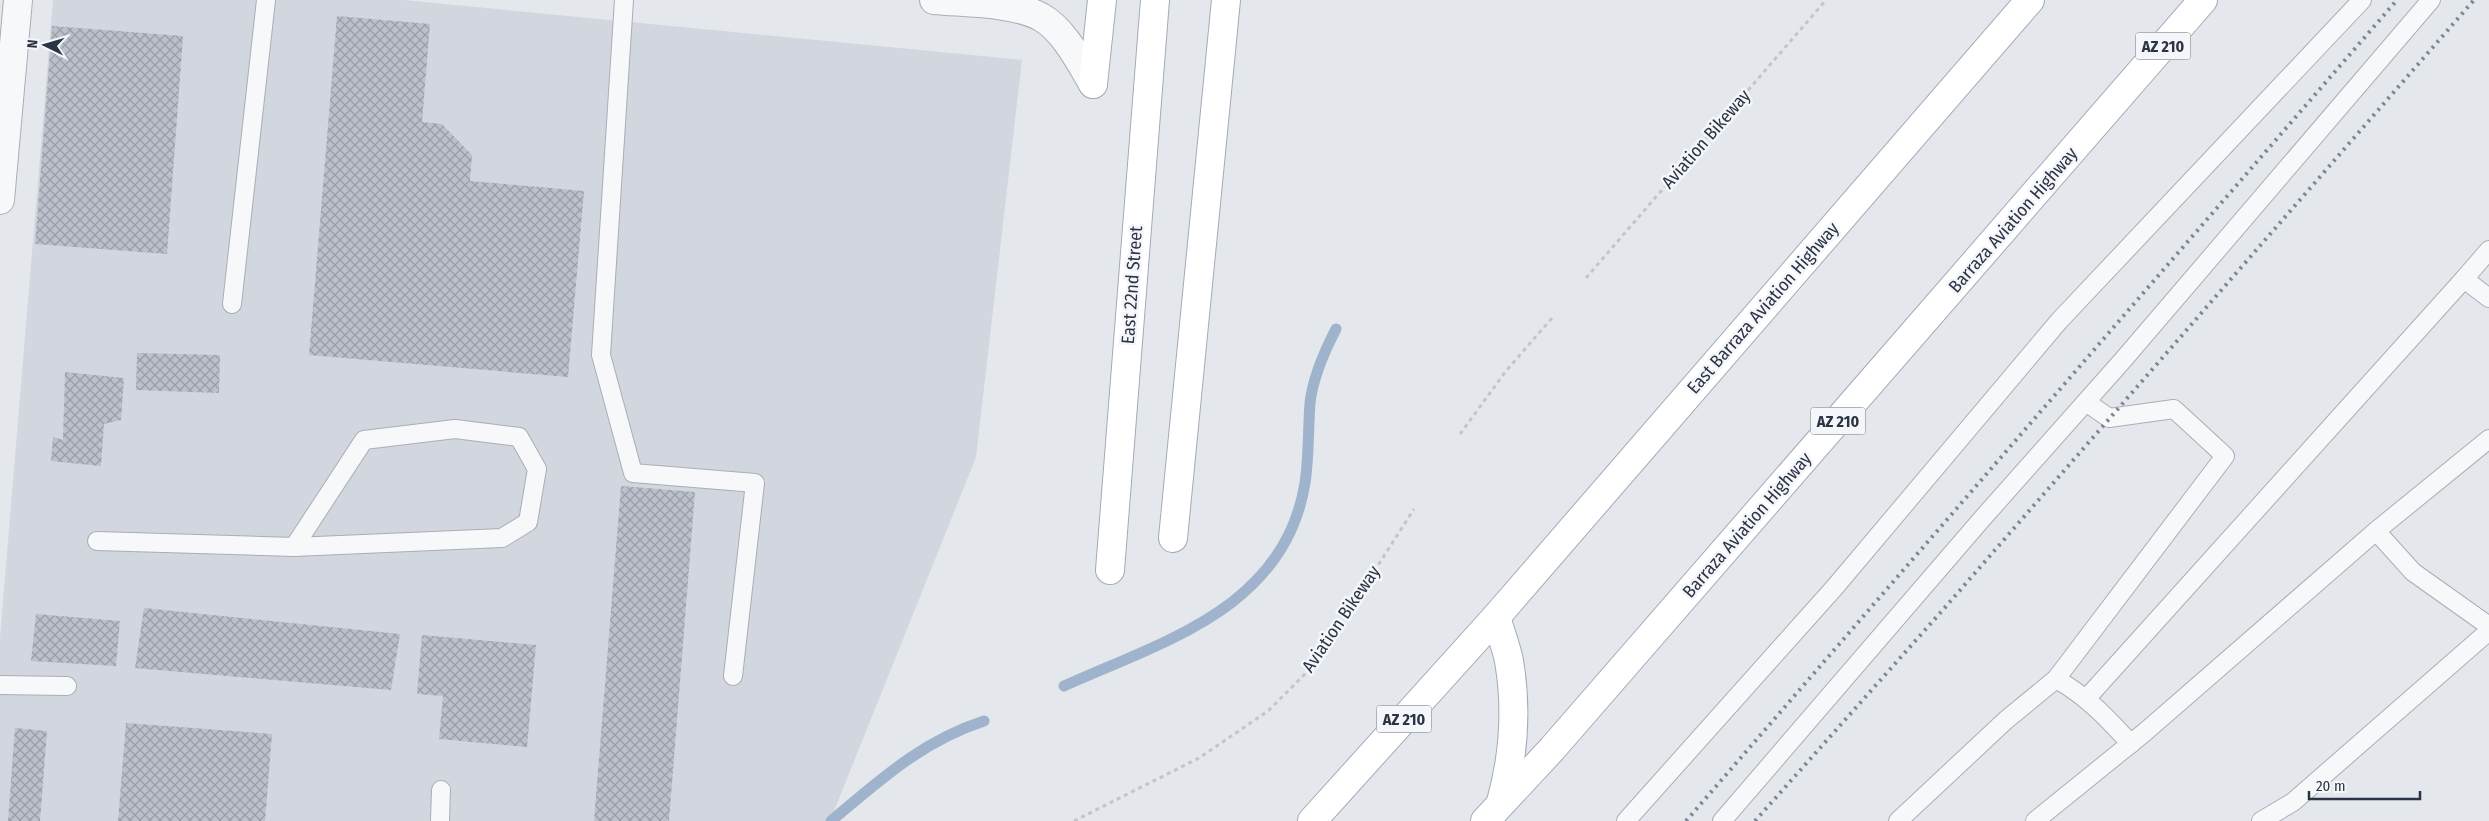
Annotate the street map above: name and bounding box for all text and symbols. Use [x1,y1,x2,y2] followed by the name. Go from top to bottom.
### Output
[20,20,70,70] north arrow
[2136,32,2190,59] road number: AZ 210
[24,39,41,49] text: N
[1657,85,1755,193] street label: Aviation Bikeway
[1944,143,2082,297] street label: Barraza Aviation Highway
[1682,218,1844,398] street label: East Barraza Aviation Highway
[1117,225,1147,345] street label: East 22nd Street
[1810,408,1866,434] road number: AZ 210
[1678,448,1816,602] street label: Barraza Aviation Highway
[1297,561,1385,677] street label: Aviation Bikeway
[1376,706,1432,732] road number: AZ 210
[2309,768,2420,800] scale bar
[2316,777,2346,795] text: 20 m

